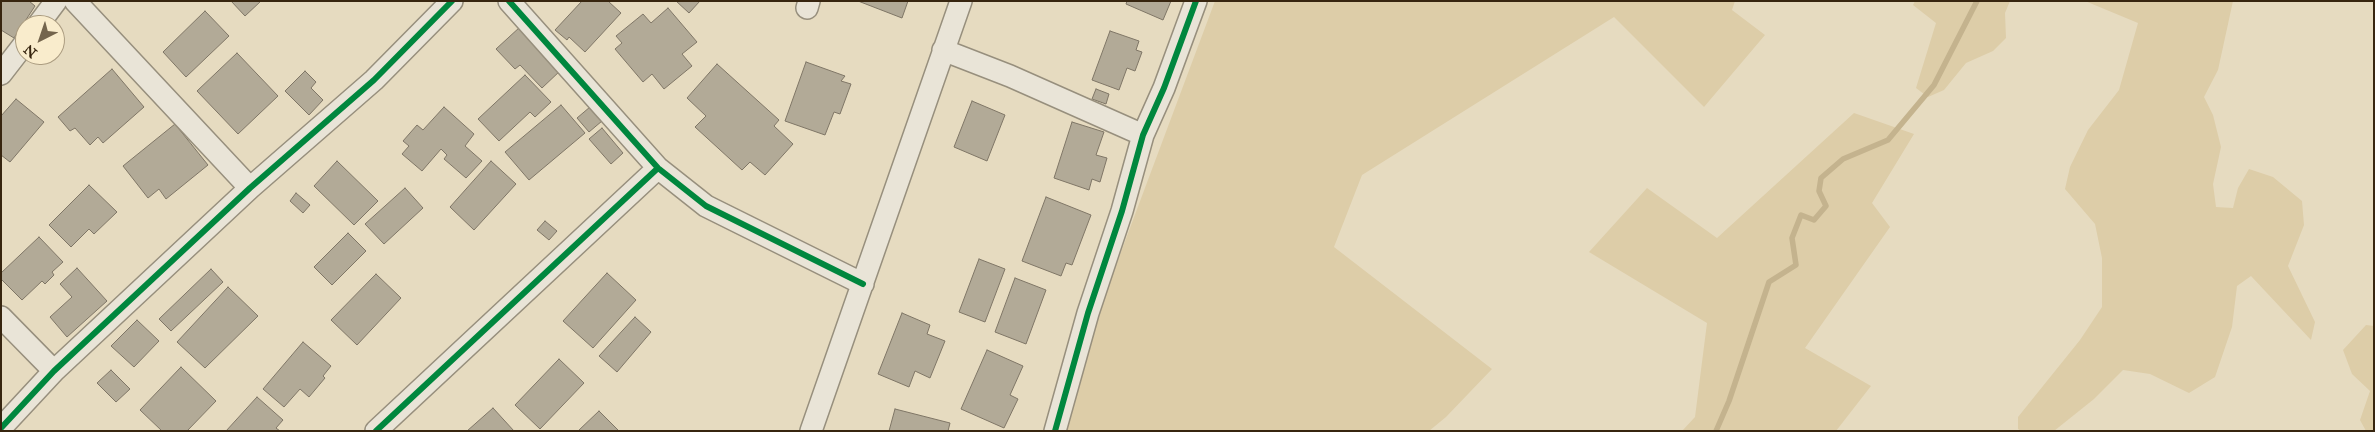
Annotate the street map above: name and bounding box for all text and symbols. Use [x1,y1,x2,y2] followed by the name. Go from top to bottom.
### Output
[15,15,65,65] north arrow
[20,41,41,61] text: N

